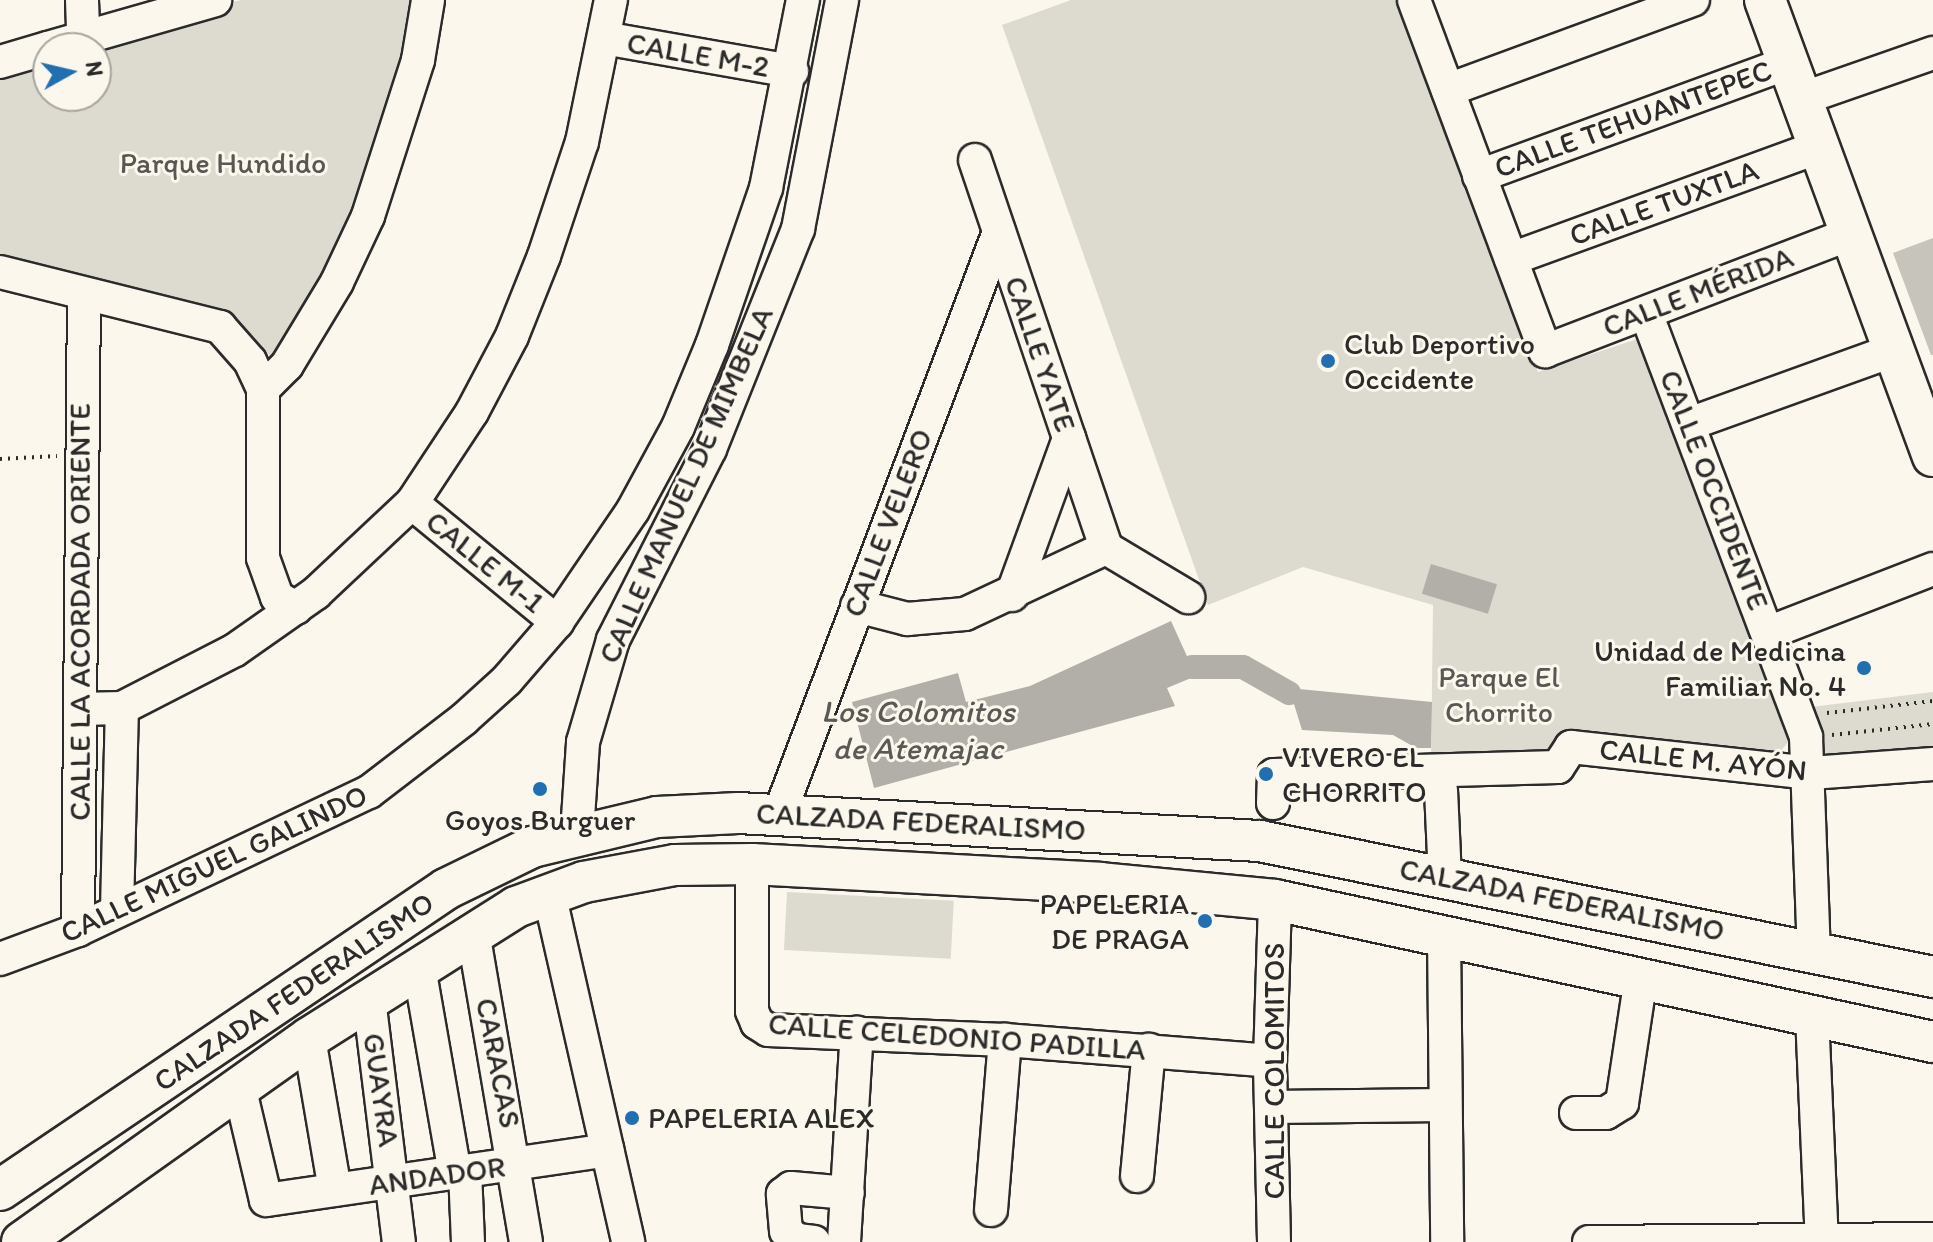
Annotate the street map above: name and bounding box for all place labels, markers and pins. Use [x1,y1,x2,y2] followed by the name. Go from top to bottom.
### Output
[1344,326,1535,396] place label: Club Deportivo Occidente
[1319,352,1337,370] marker: Club Deportivo Occidente
[1594,633,1846,704] place label: Unidad de Medicina Familiar No. 4
[1853,657,1875,679] marker: Unidad de Medicina Familiar No. 4
[1282,739,1427,810] place label: VIVERO EL CHORRITO
[1257,765,1275,783] marker: VIVERO EL CHORRITO
[531,780,549,798] marker: Goyos Burguer
[444,802,636,838] place label: Goyos Burguer
[1039,886,1189,956] place label: PAPELERIA DE PRAGA
[1196,912,1214,930] marker: PAPELERIA DE PRAGA
[648,1100,874,1136] place label: PAPELERIA ALEX
[623,1109,641,1127] marker: PAPELERIA ALEX

